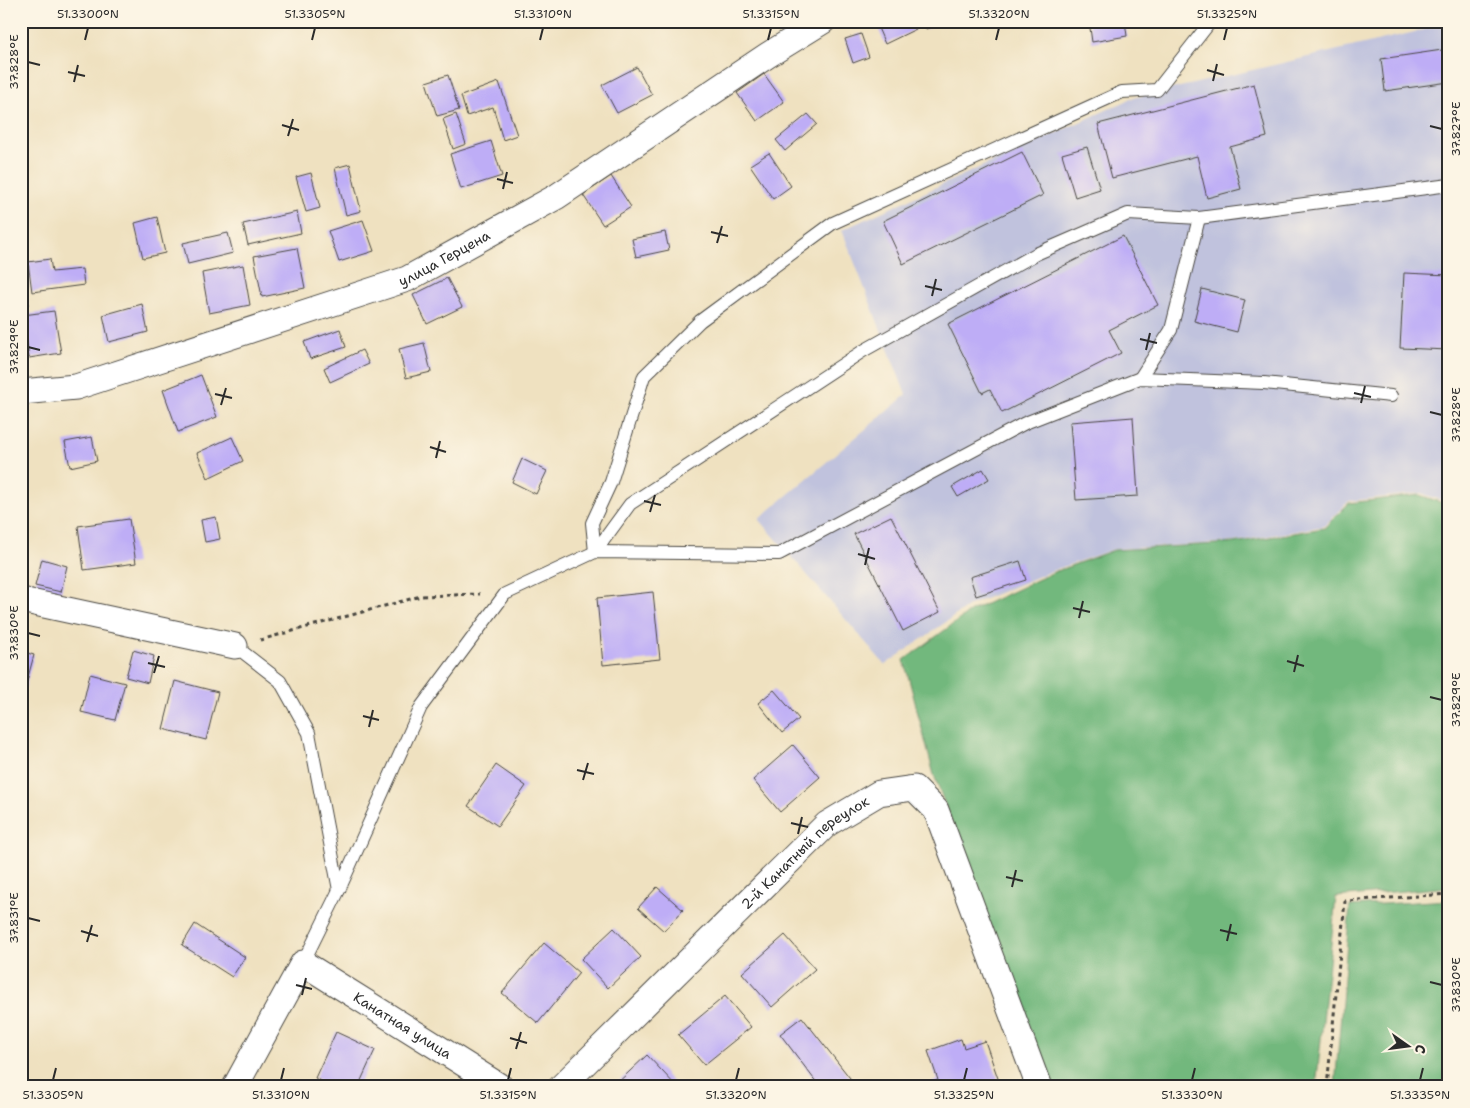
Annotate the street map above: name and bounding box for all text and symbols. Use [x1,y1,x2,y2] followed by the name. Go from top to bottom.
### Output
[57,6,119,22] text: 51.3300°N
[285,6,345,22] text: 51.3305°N
[514,6,572,22] text: 51.3310°N
[742,6,800,22] text: 51.3315°N
[968,6,1030,22] text: 51.3320°N
[1197,6,1257,22] text: 51.3325°N
[6,34,22,90] text: 37.828°E
[1448,102,1464,156] text: 37.827°E
[396,226,493,290] street label: улица Герцена
[6,319,22,375] text: 37.829°E
[1448,387,1464,443] text: 37.828°E
[6,605,22,661] text: 37.830°E
[1448,672,1464,728] text: 37.829°E
[737,792,873,913] street label: 2-й Канатный переулок
[6,892,22,944] text: 37.831°E
[1448,957,1464,1013] text: 37.830°E
[350,988,455,1063] street label: Канатная улица
[1382,1020,1432,1070] north arrow
[1411,1043,1430,1055] text: С
[23,1087,83,1103] text: 51.3305°N
[252,1087,310,1103] text: 51.3310°N
[479,1087,537,1103] text: 51.3315°N
[705,1087,767,1103] text: 51.3320°N
[934,1087,994,1103] text: 51.3325°N
[1161,1087,1223,1103] text: 51.3330°N
[1390,1087,1450,1103] text: 51.3335°N

